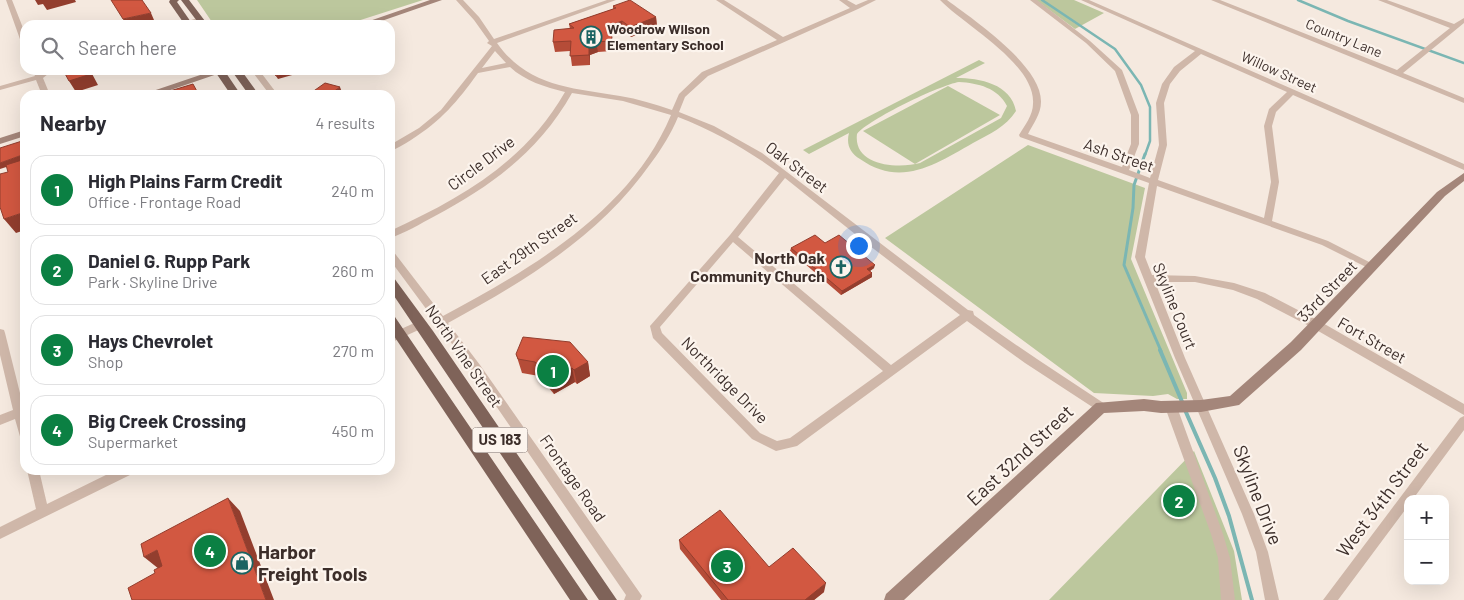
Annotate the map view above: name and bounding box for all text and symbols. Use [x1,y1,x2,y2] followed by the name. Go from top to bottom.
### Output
[1303,14,1385,61] street label: Country Lane
[20,20,395,75] search box
[607,20,724,53] place label: Woodrow Wilson Elementary School
[579,25,603,49] building icon: Woodrow Wilson Elementary School
[38,34,66,62] icon: search
[78,36,177,59] text: Search here
[1239,47,1320,96] street label: Willow Street
[40,110,106,135] text: Nearby
[315,113,375,132] text: 4 results
[443,131,518,194] street label: Circle Drive
[1082,134,1157,175] street label: Ash Street
[762,137,832,196] street label: Oak Street
[88,169,283,192] text: High Plains Farm Credit
[54,181,60,200] text: 1
[331,181,374,200] text: 240 m
[88,192,241,211] text: Office · Frontage Road
[477,207,580,288] street label: East 29th Street
[846,233,872,259] your location
[690,248,825,285] place label: North Oak Community Church
[88,249,250,272] text: Daniel G. Rupp Park
[829,255,853,279] church icon: North Oak Community Church
[1293,256,1361,325] street label: 33rd Street
[1149,260,1201,352] street label: Skyline Court
[53,261,61,280] text: 2
[332,261,374,280] text: 260 m
[88,272,218,291] text: Park · Skyline Drive
[422,301,507,411] street label: North Vine Street
[1335,312,1410,367] street label: Fort Street
[88,329,213,352] text: Hays Chevrolet
[678,332,773,427] street label: Northridge Drive
[53,341,61,360] text: 3
[332,341,374,360] text: 270 m
[88,352,123,371] text: Shop
[537,352,569,390] pin: 1
[962,399,1078,510] street label: East 32nd Street
[88,409,246,432] text: Big Creek Crossing
[52,421,62,440] text: 4
[331,421,374,440] text: 450 m
[472,428,528,452] road number: US 183
[536,431,610,525] street label: Frontage Road
[88,432,178,451] text: Supermarket
[1331,436,1432,561] street label: West 34th Street
[1229,442,1288,548] street label: Skyline Drive
[1163,482,1195,520] pin: 2
[1404,495,1449,585] map controls
[1404,495,1449,540] button: +
[194,532,226,570] pin: 4
[258,540,367,585] place label: Harbor Freight Tools
[1404,540,1449,585] button: −
[711,547,743,585] pin: 3
[230,551,254,575] shop icon: Harbor Freight Tools

